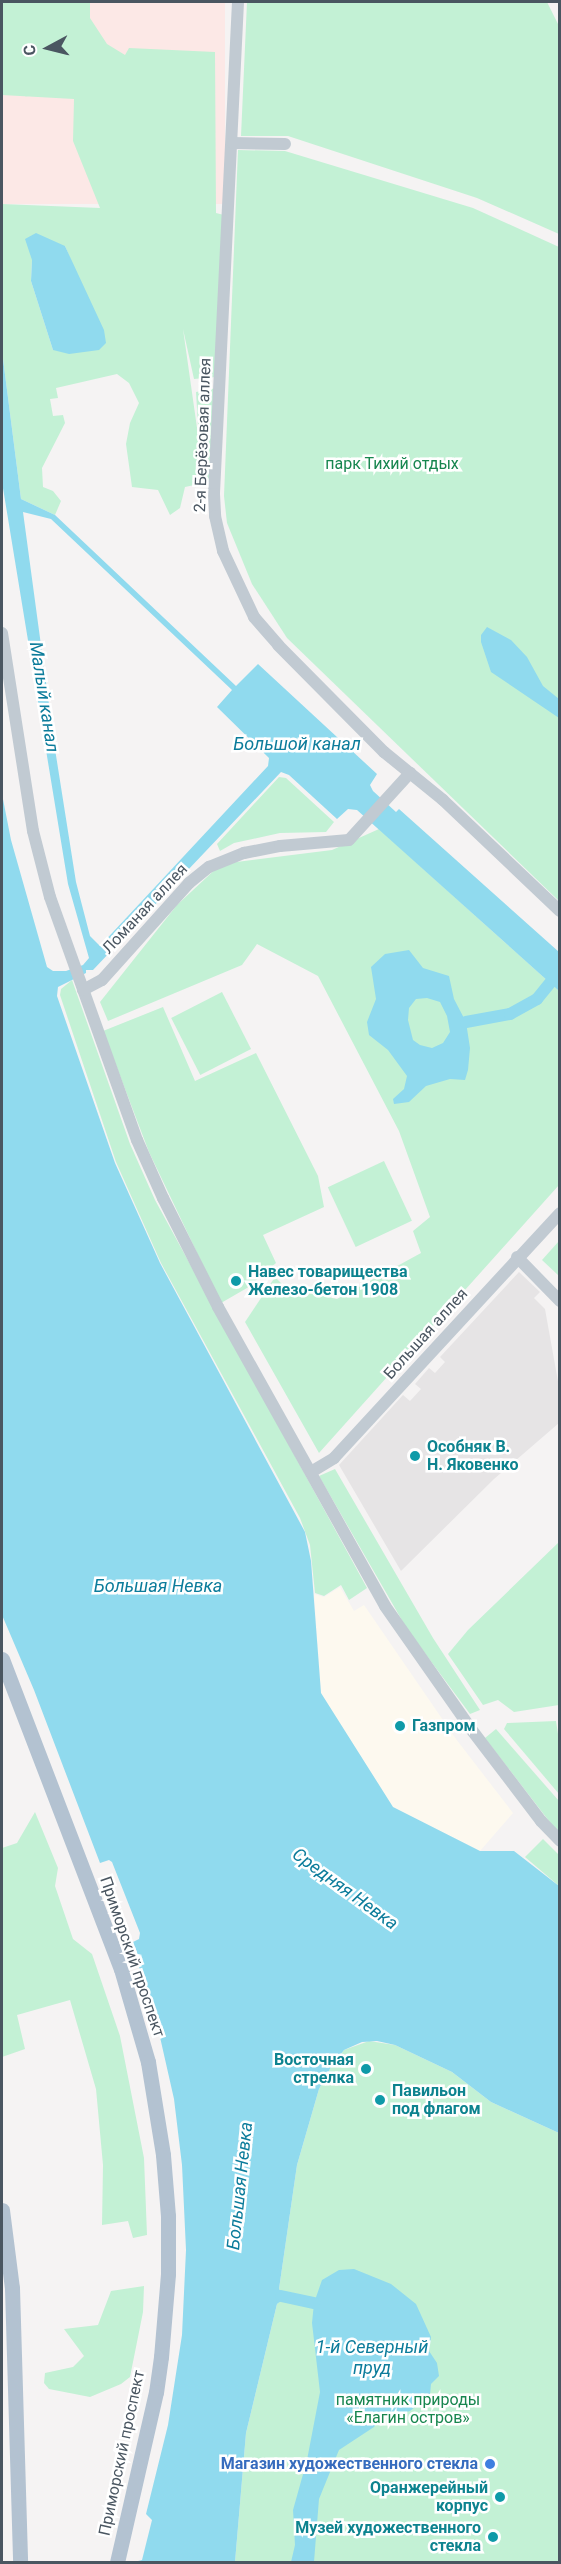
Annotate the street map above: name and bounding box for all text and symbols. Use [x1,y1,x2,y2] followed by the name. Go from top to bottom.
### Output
[18,18,78,78] north arrow
[20,44,40,57] text: С
[191,357,215,513] street label: 2-я Берёзовая аллея
[325,454,459,474] park label: парк Тихий отдых
[25,640,63,754] water label: Малый канал
[233,733,361,755] water label: Большой канал
[98,860,192,958] street label: Ломаная аллея
[248,1262,408,1300] place label: Навес товарищества Железо-бетон 1908
[229,1274,243,1288] marker: Навес товарищества Железо-бетон 1908
[380,1285,472,1383] street label: Большая аллея
[427,1437,518,1475] place label: Особняк В. Н. Яковенко
[408,1449,422,1463] marker: Особняк В. Н. Яковенко
[94,1575,222,1597] water label: Большая Невка
[412,1716,476,1736] place label: Газпром
[393,1719,407,1733] marker: Газпром
[288,1843,402,1935] water label: Средняя Невка
[95,1874,169,2040] street label: Приморский проспект
[274,2050,354,2088] place label: Восточная стрелка
[359,2062,373,2076] marker: Восточная стрелка
[392,2081,481,2119] place label: Павильон под флагом
[373,2093,387,2107] marker: Павильон под флагом
[223,2121,257,2251] water label: Большая Невка
[316,2337,428,2380] water label: 1-й Северный пруд
[95,2368,149,2538] street label: Приморский проспект
[336,2390,480,2428] park label: памятник природы «Елагин остров»
[221,2454,478,2474] place label: Магазин художественного стекла
[483,2457,497,2471] marker: Магазин художественного стекла
[370,2478,488,2516] place label: Оранжерейный корпус
[493,2490,507,2504] marker: Оранжерейный корпус
[295,2518,481,2556] place label: Музей художественного стекла
[486,2530,500,2544] marker: Музей художественного стекла

